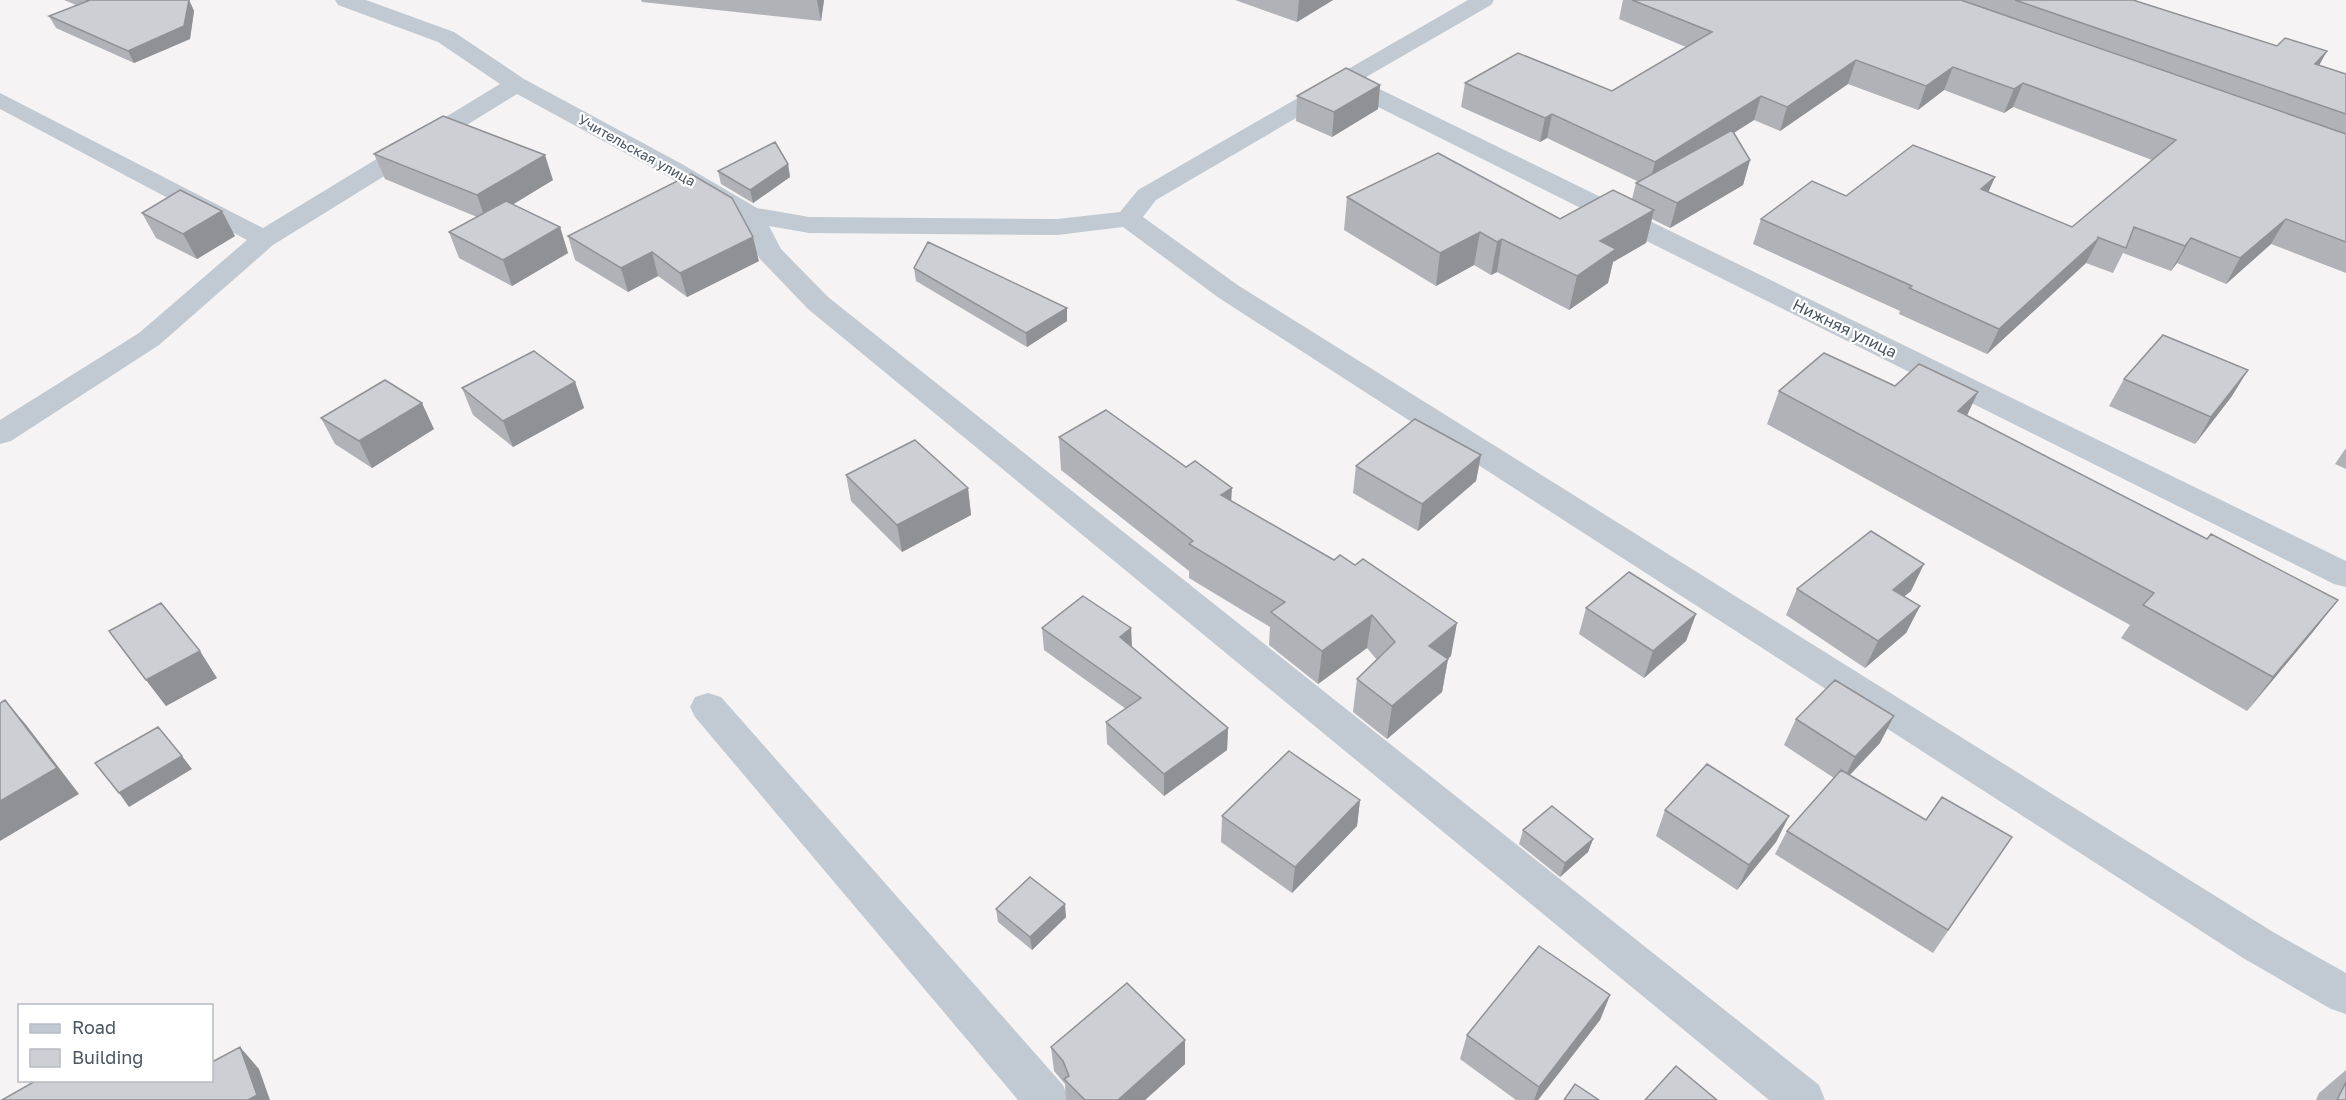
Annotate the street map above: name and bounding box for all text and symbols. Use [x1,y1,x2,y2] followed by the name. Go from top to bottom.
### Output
[575,111,699,189] street label: Учительская улица
[1790,294,1900,362] street label: Нижняя улица
[18,1004,213,1082] legend
[72,1016,116,1038] text: Road
[72,1046,143,1068] text: Building

